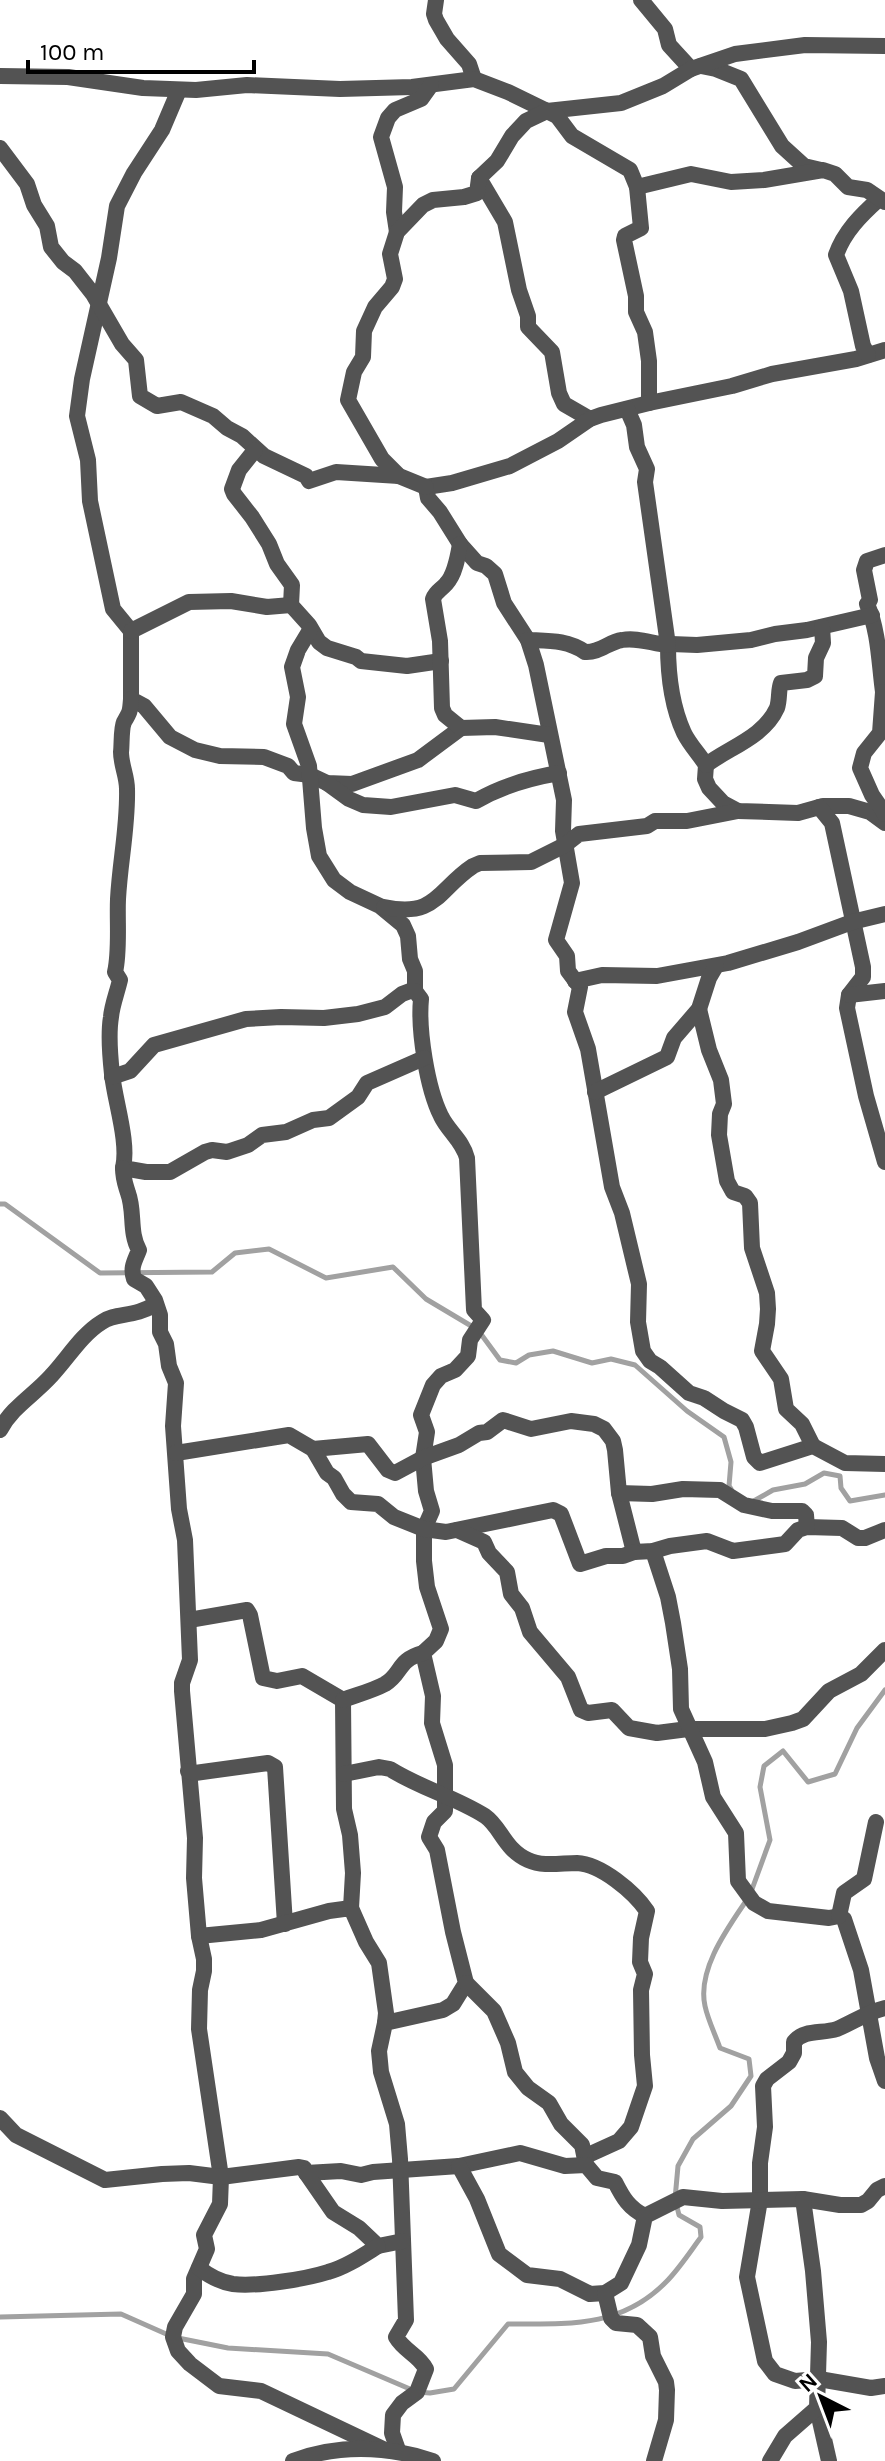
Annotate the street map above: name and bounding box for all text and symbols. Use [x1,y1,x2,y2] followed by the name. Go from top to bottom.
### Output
[28,24,254,74] scale bar
[40,38,105,66] text: 100 m
[781,2357,861,2437] north arrow
[794,2368,823,2398] text: N

